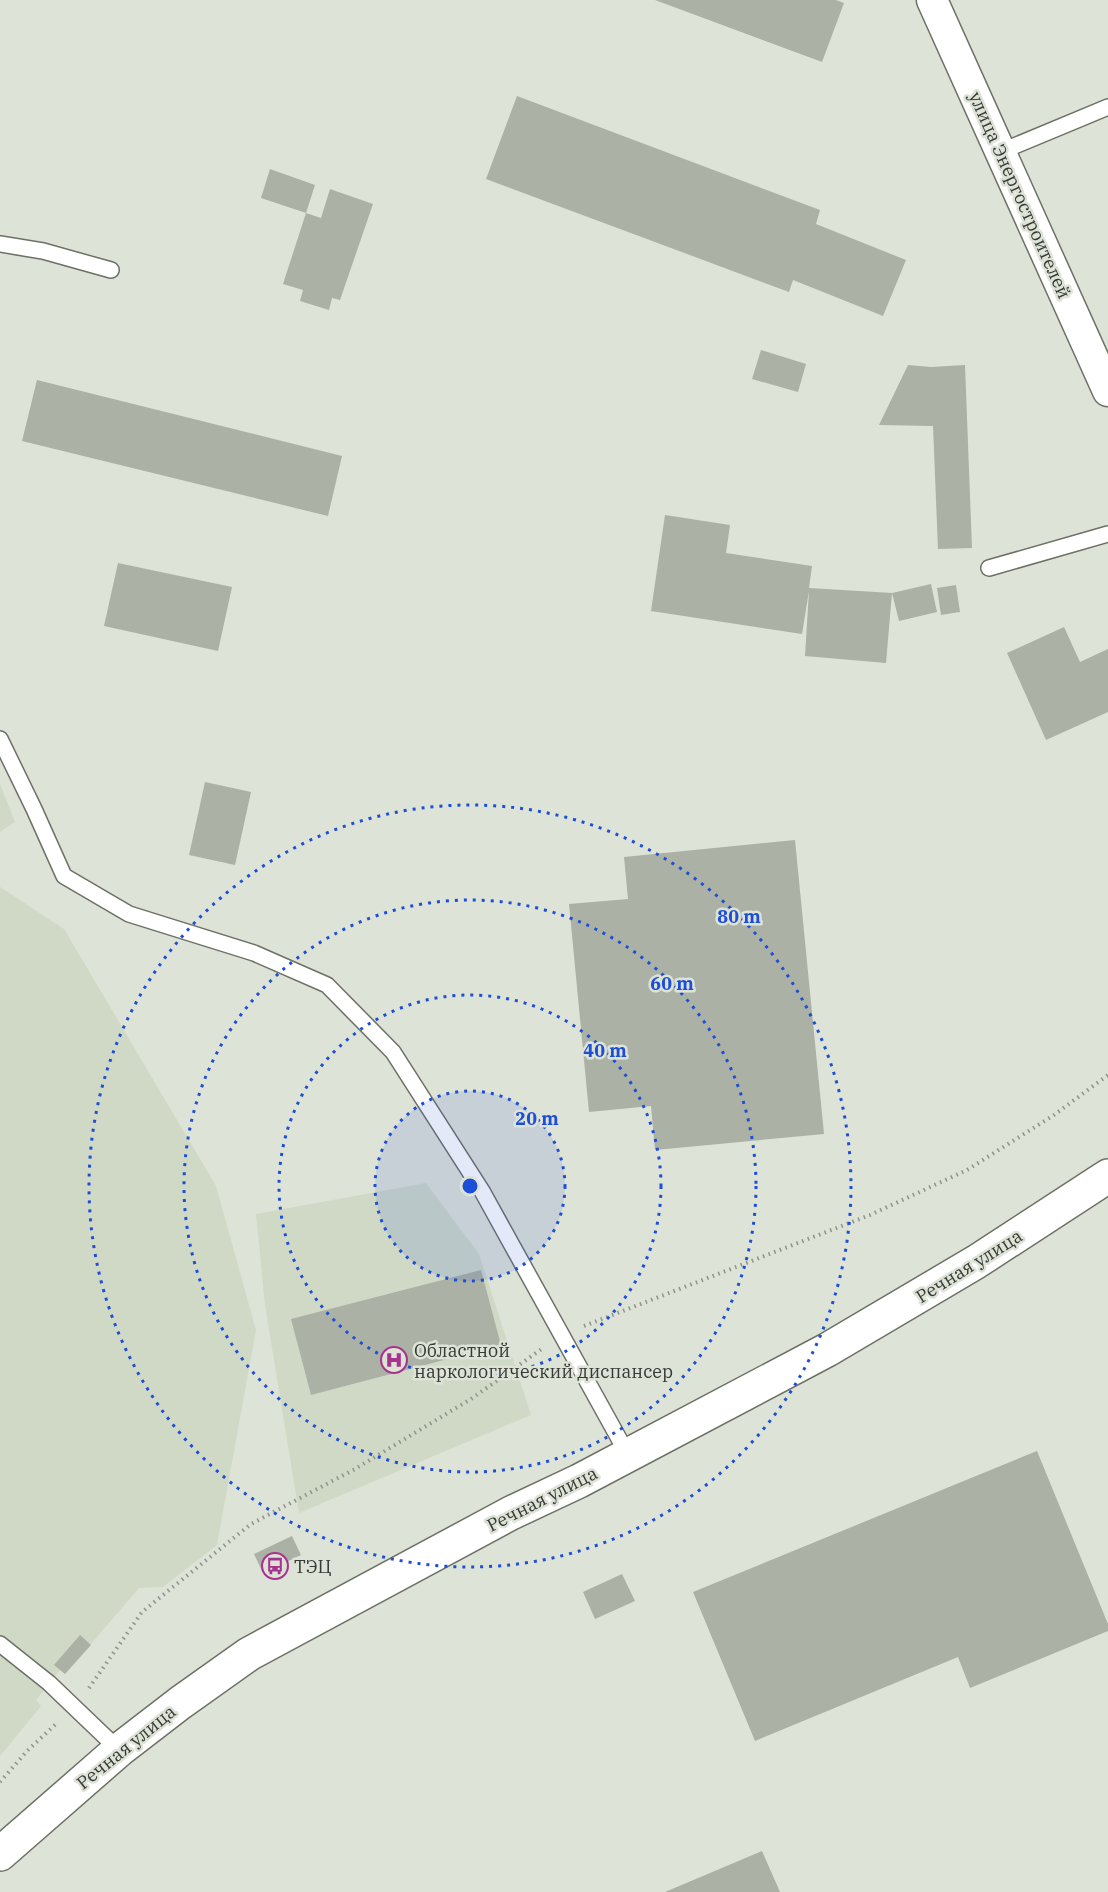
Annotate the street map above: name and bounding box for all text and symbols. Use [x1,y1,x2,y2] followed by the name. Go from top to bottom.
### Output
[964,88,1076,302] street label: улица Энергостроителей
[717,905,761,928] text: 80 m
[650,972,694,995] text: 60 m
[583,1039,627,1062] text: 40 m
[515,1107,559,1130] text: 20 m
[460,1176,480,1196] centre of rings
[911,1224,1027,1308] street label: Речная улица
[414,1339,673,1383] place label: Областной наркологический диспансер
[379,1345,409,1375] hospital icon: Областной наркологический диспансер
[483,1461,601,1537] street label: Речная улица
[260,1551,290,1581] bus stop icon: ТЭЦ
[294,1555,331,1578] place label: ТЭЦ
[72,1700,180,1794] street label: Речная улица

